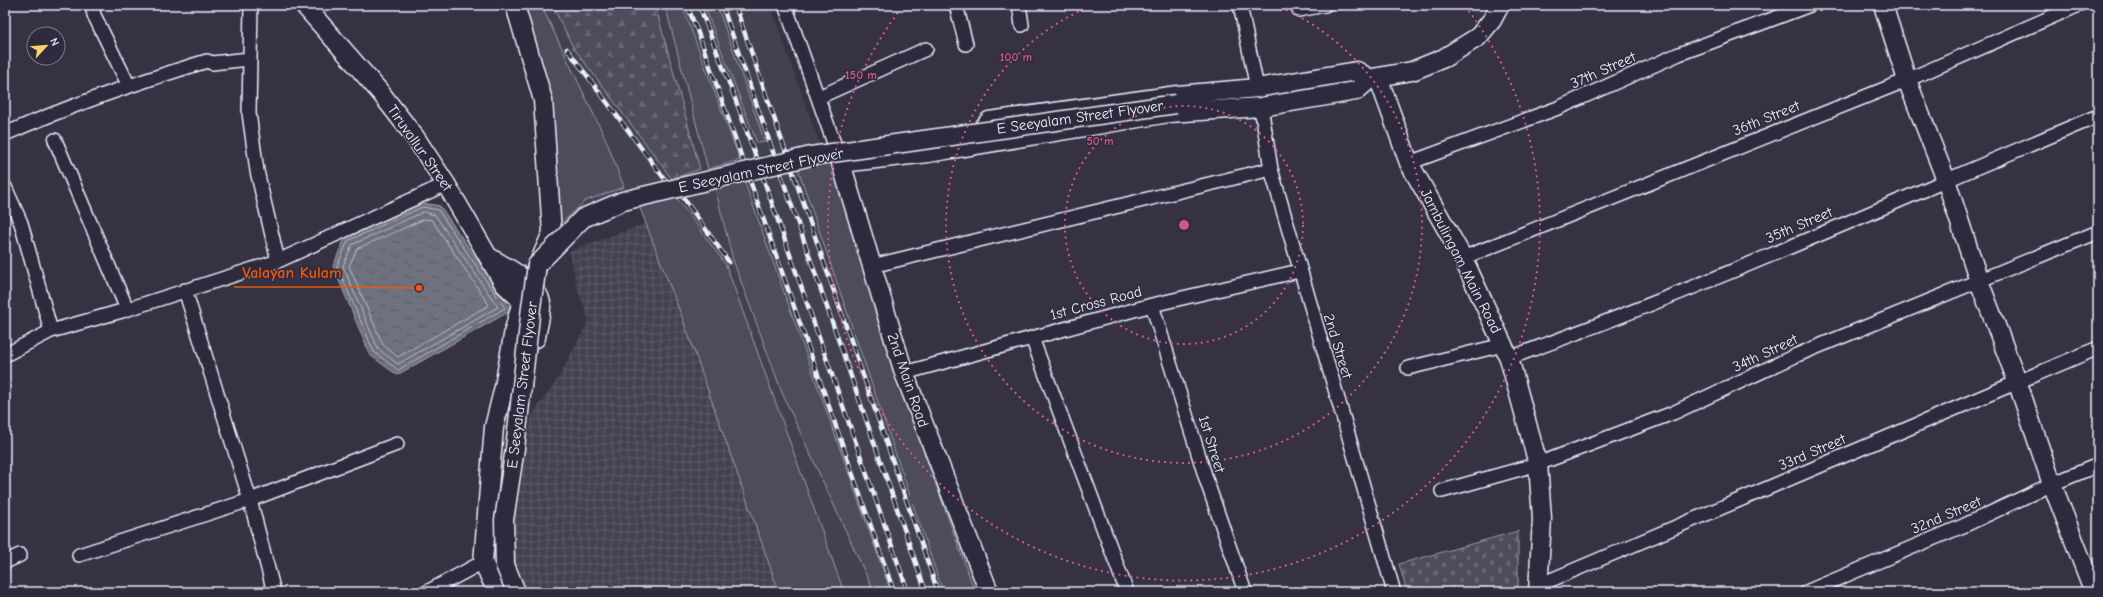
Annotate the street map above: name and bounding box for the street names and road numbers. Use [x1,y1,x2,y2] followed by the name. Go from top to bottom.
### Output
[1568,47,1639,92] street label: 37th Street
[995,96,1165,138] street label: E Seeyalam Street Flyover
[1730,96,1803,140] street label: 36th Street
[384,101,457,195] street label: Tiruvallur Street
[677,144,845,196] street label: E Seeyalam Street Flyover
[1417,186,1505,336] street label: Jambulingam Main Road
[1763,203,1836,247] street label: 35th Street
[1048,282,1144,324] street label: 1st Cross Road
[503,300,541,470] street label: E Seeyalam Street Flyover
[1320,311,1357,381] street label: 2nd Street
[883,330,933,430] street label: 2nd Main Road
[1730,330,1801,376] street label: 34th Street
[1195,413,1229,476] street label: 1st Street
[1776,430,1849,474] street label: 33rd Street
[1908,492,1984,538] street label: 32nd Street

